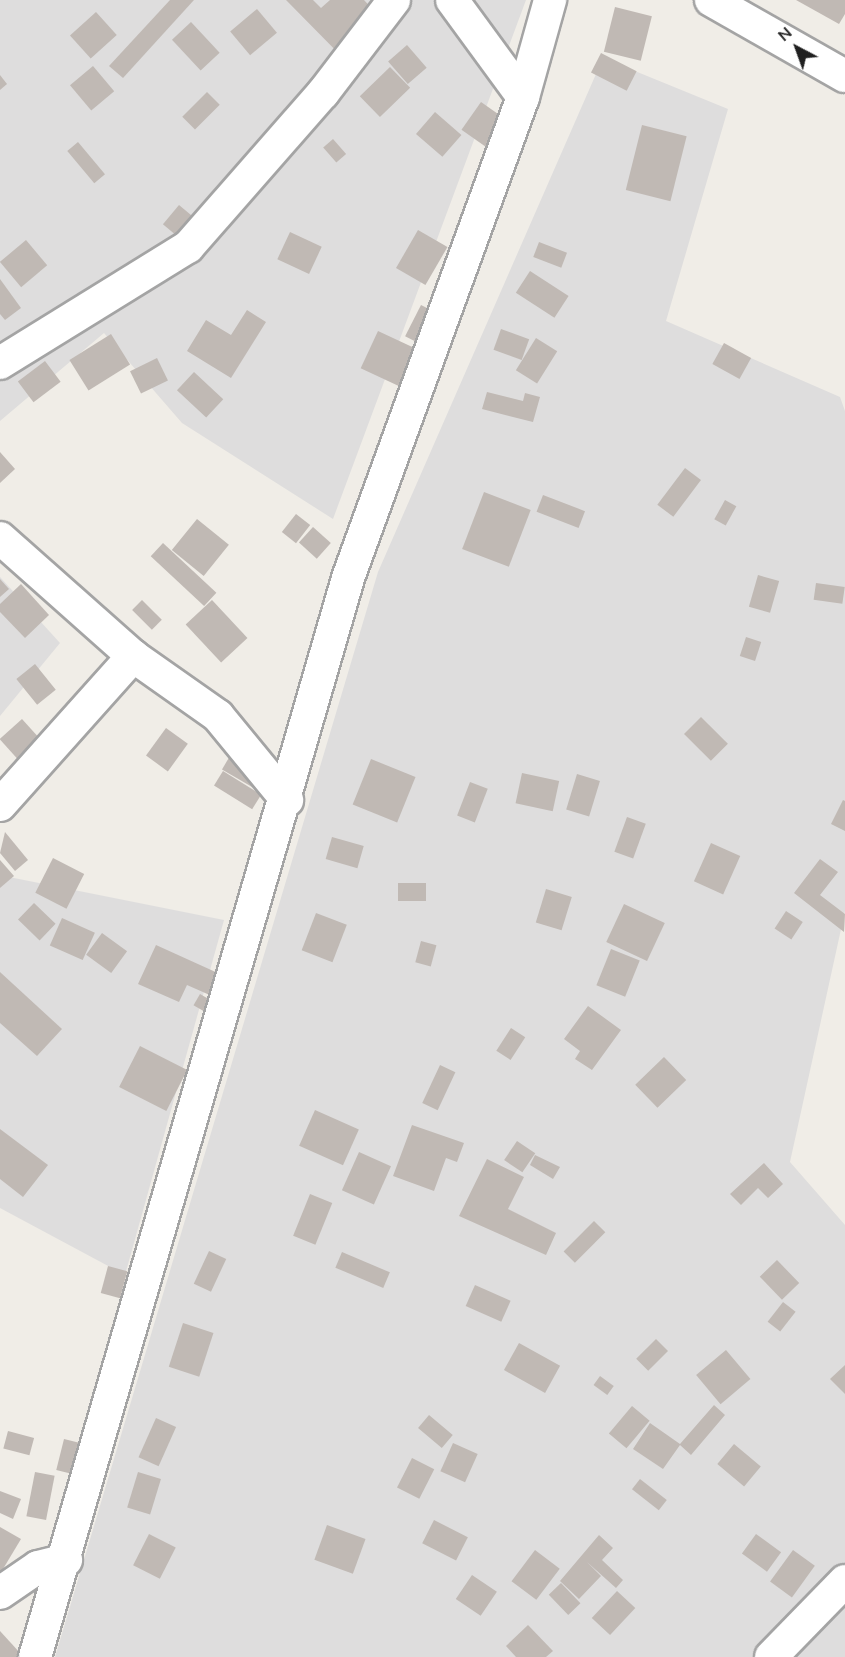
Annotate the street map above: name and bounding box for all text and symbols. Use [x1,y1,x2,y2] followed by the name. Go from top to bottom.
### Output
[767,18,827,78] north arrow
[773,22,797,47] text: N

